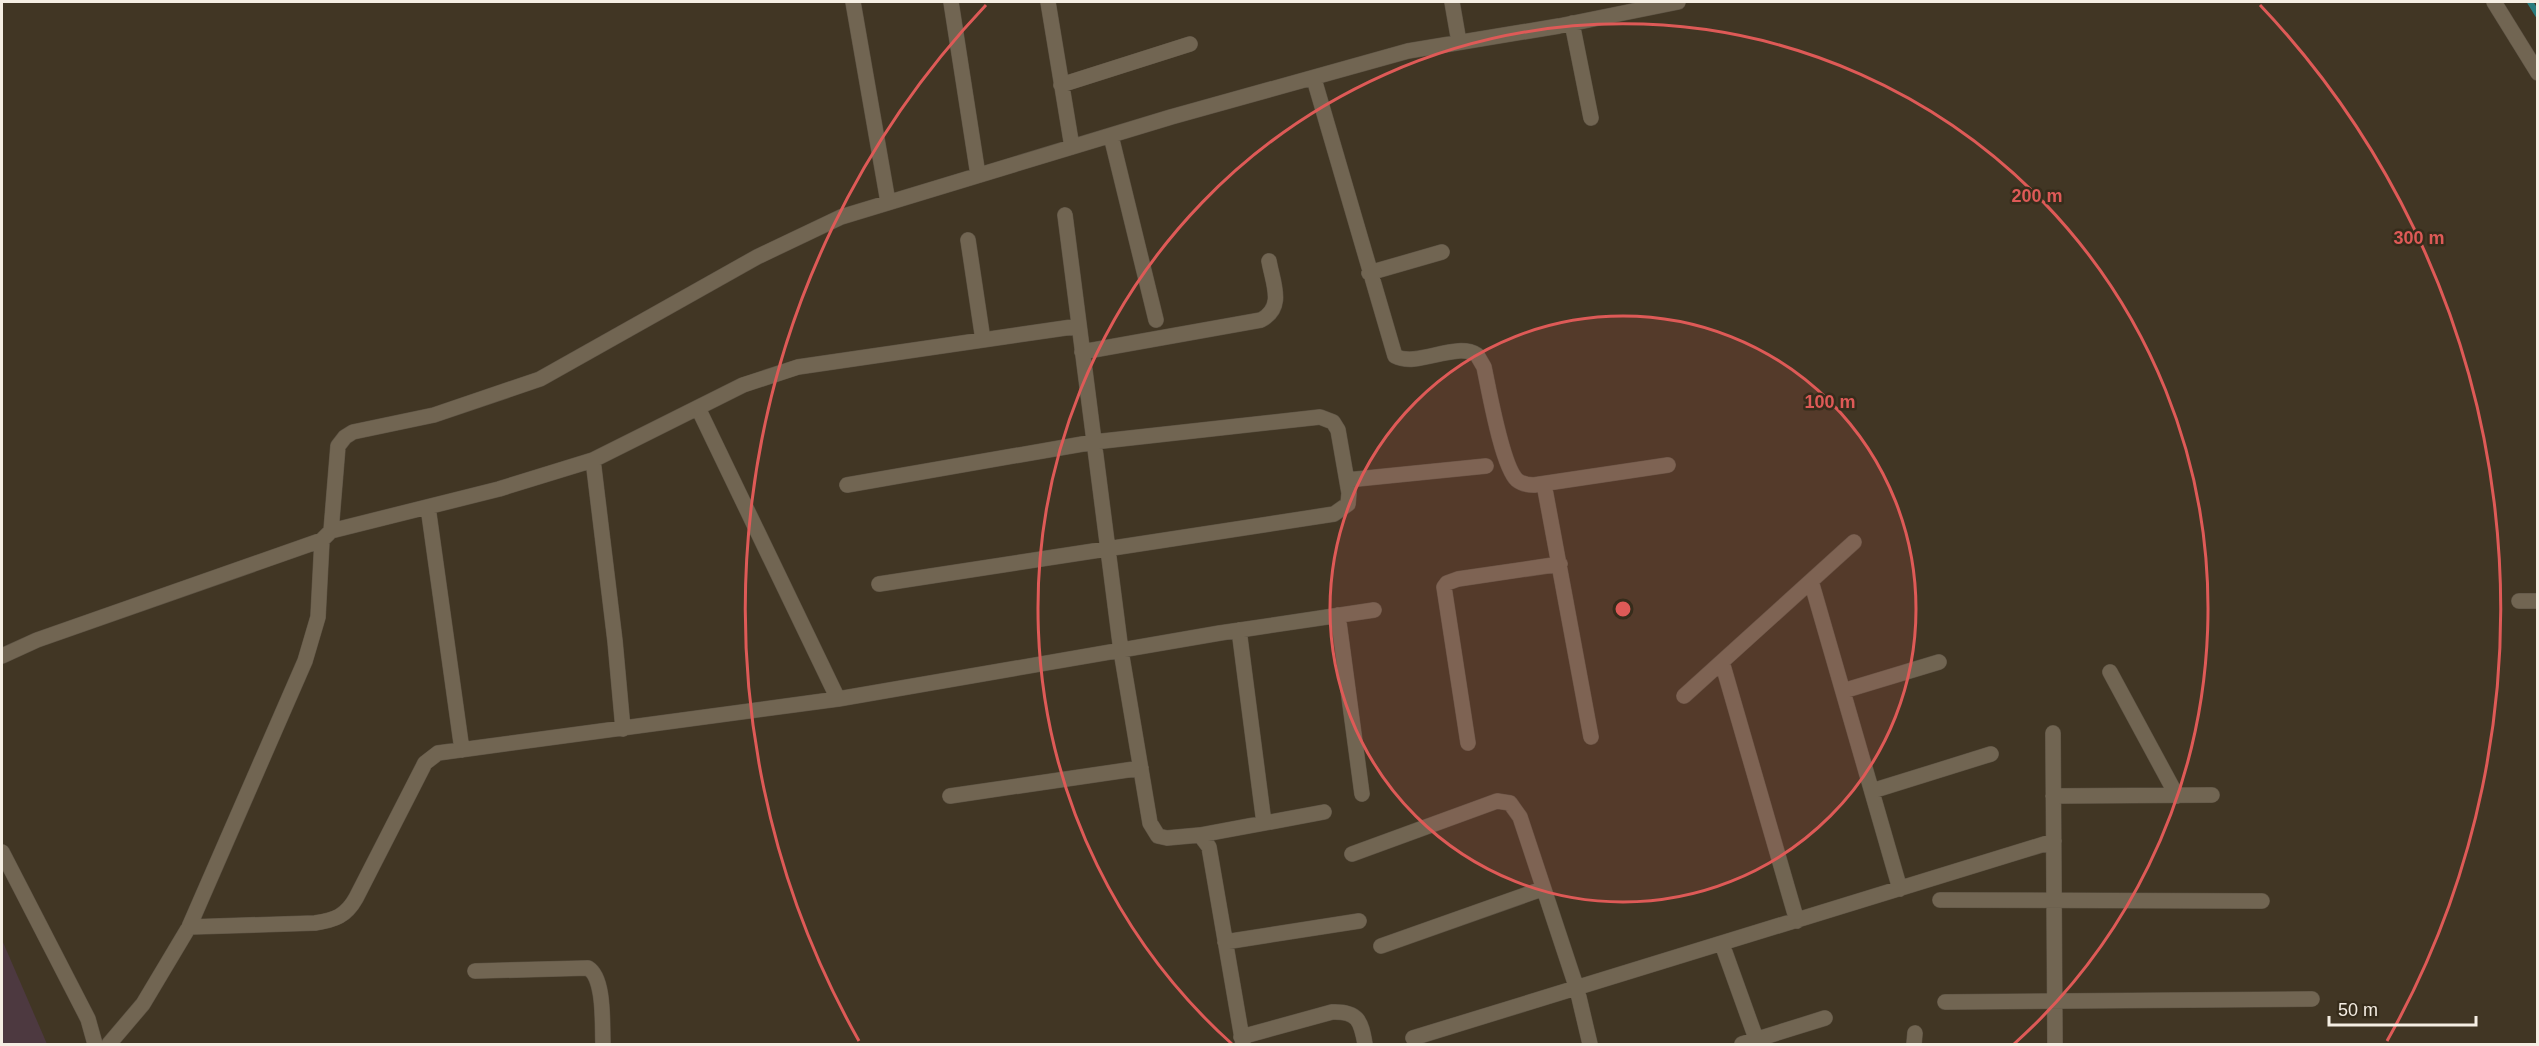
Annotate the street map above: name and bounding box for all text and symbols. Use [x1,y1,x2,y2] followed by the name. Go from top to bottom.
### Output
[2011,186,2063,206] text: 200 m
[2393,228,2445,248] text: 300 m
[1804,392,1856,412] text: 100 m
[1613,599,1633,619] centre of rings
[2329,989,2476,1027] scale bar
[2338,1000,2378,1020] text: 50 m

